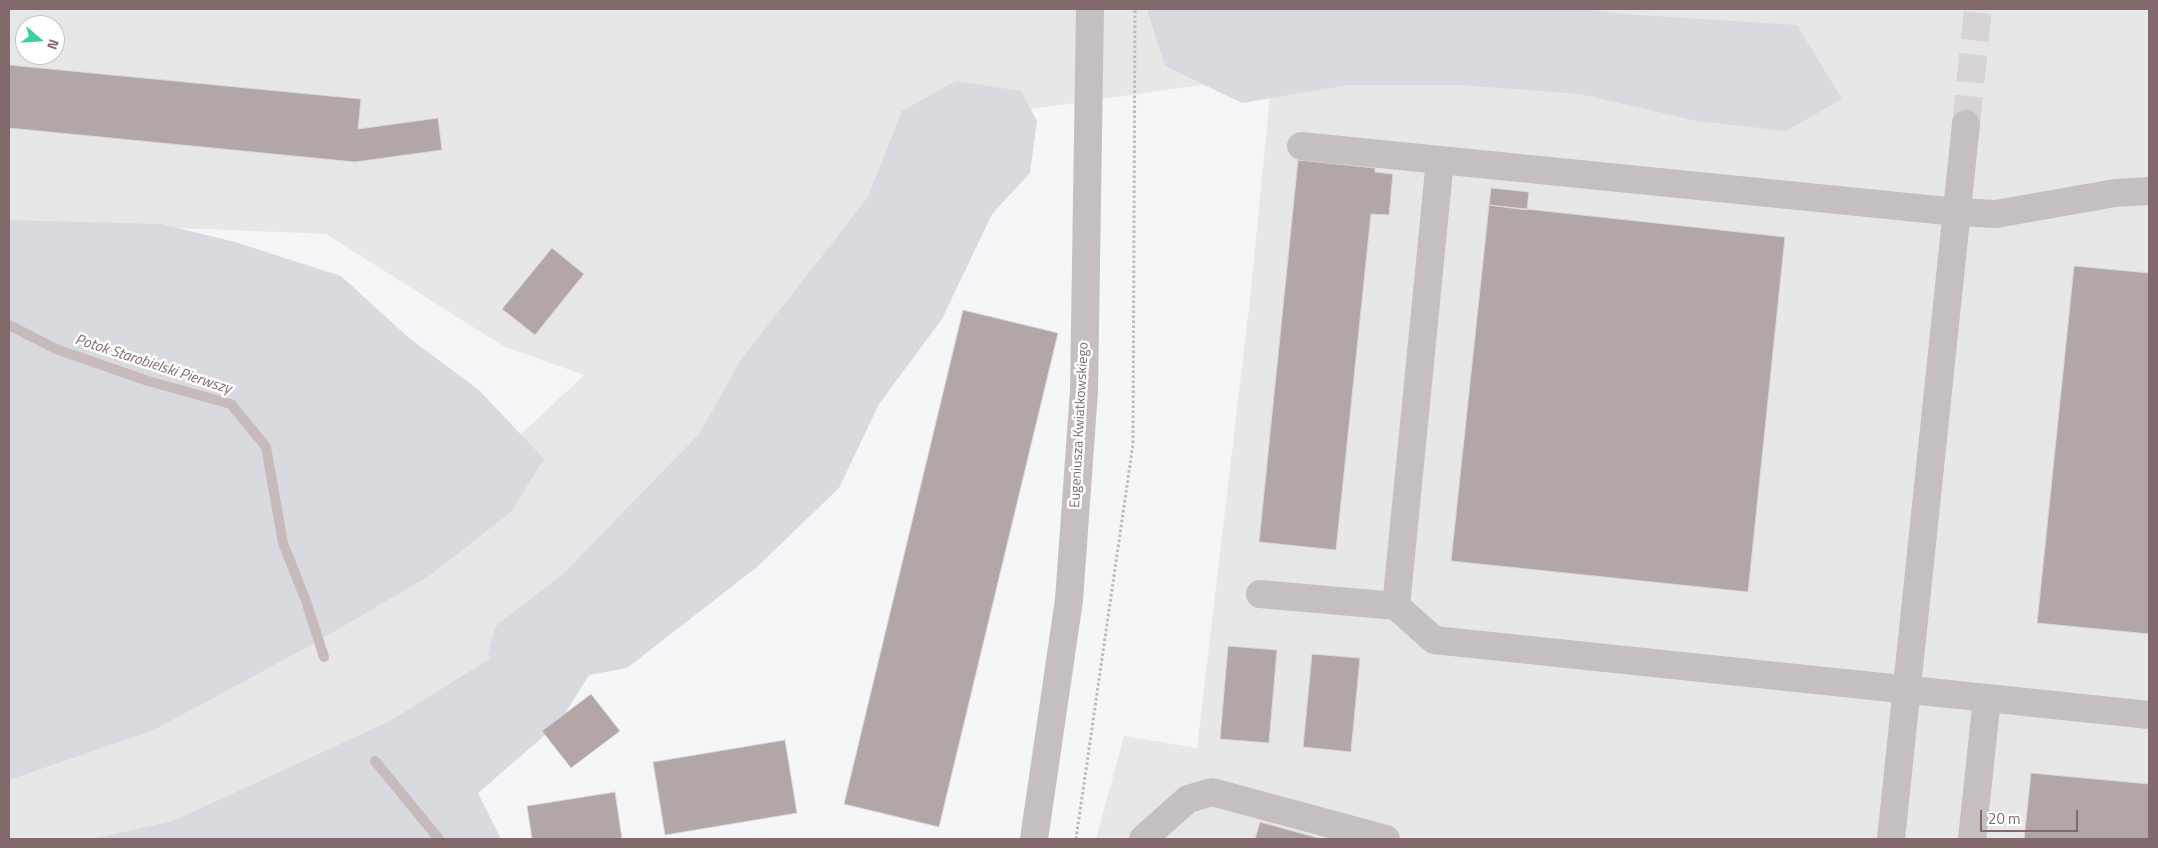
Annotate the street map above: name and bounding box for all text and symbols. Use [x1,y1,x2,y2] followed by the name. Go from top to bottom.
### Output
[15,15,65,65] north arrow
[42,37,65,53] text: N
[73,331,233,399] water label: Potok Starobielski Pierwszy
[1067,342,1093,508] street label: Eugeniusza Kwiatkowskiego
[1983,800,2080,832] scale bar
[1988,807,2021,830] text: 20 m

